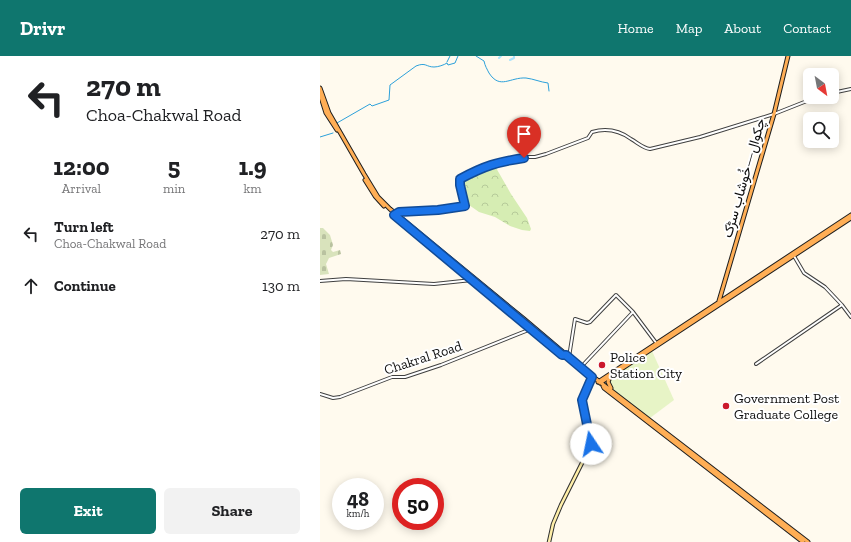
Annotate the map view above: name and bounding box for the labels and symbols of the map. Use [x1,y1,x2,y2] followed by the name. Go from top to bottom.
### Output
[803,68,839,104] north arrow
[719,116,770,240] street label: چکوال—خُوشاب سڑک
[507,117,541,158] pin
[382,337,464,379] street label: Chakral Road
[610,349,683,382] place label: Police Station City
[597,360,607,370] marker: Police Station City
[734,390,840,423] place label: Government Post Graduate College
[721,401,731,411] marker: Government Post Graduate College
[570,423,612,465] position arrow
[392,478,444,530] speed limit sign: 50

